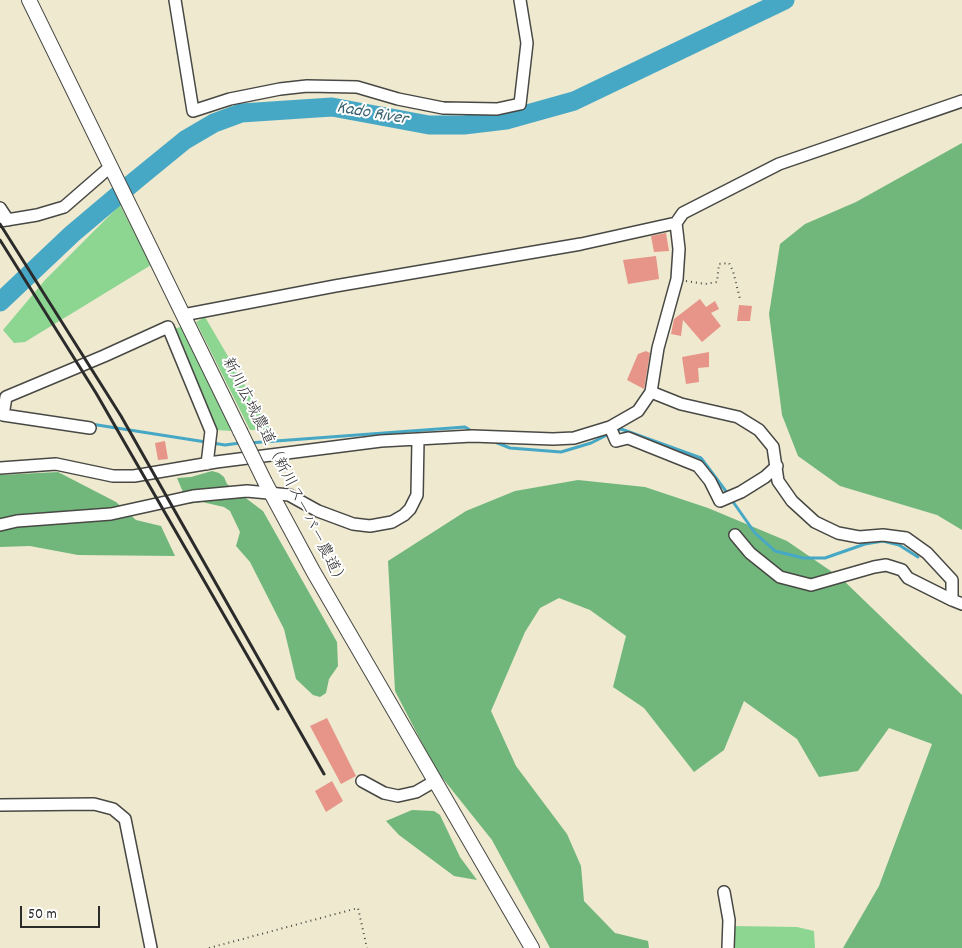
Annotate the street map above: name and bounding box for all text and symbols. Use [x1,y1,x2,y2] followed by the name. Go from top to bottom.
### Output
[335,98,409,132] water label: Kado River
[216,355,350,591] street label: 新川広域農道（新川スーパー農道）
[22,896,102,928] scale bar
[28,904,57,926] text: 50 m

